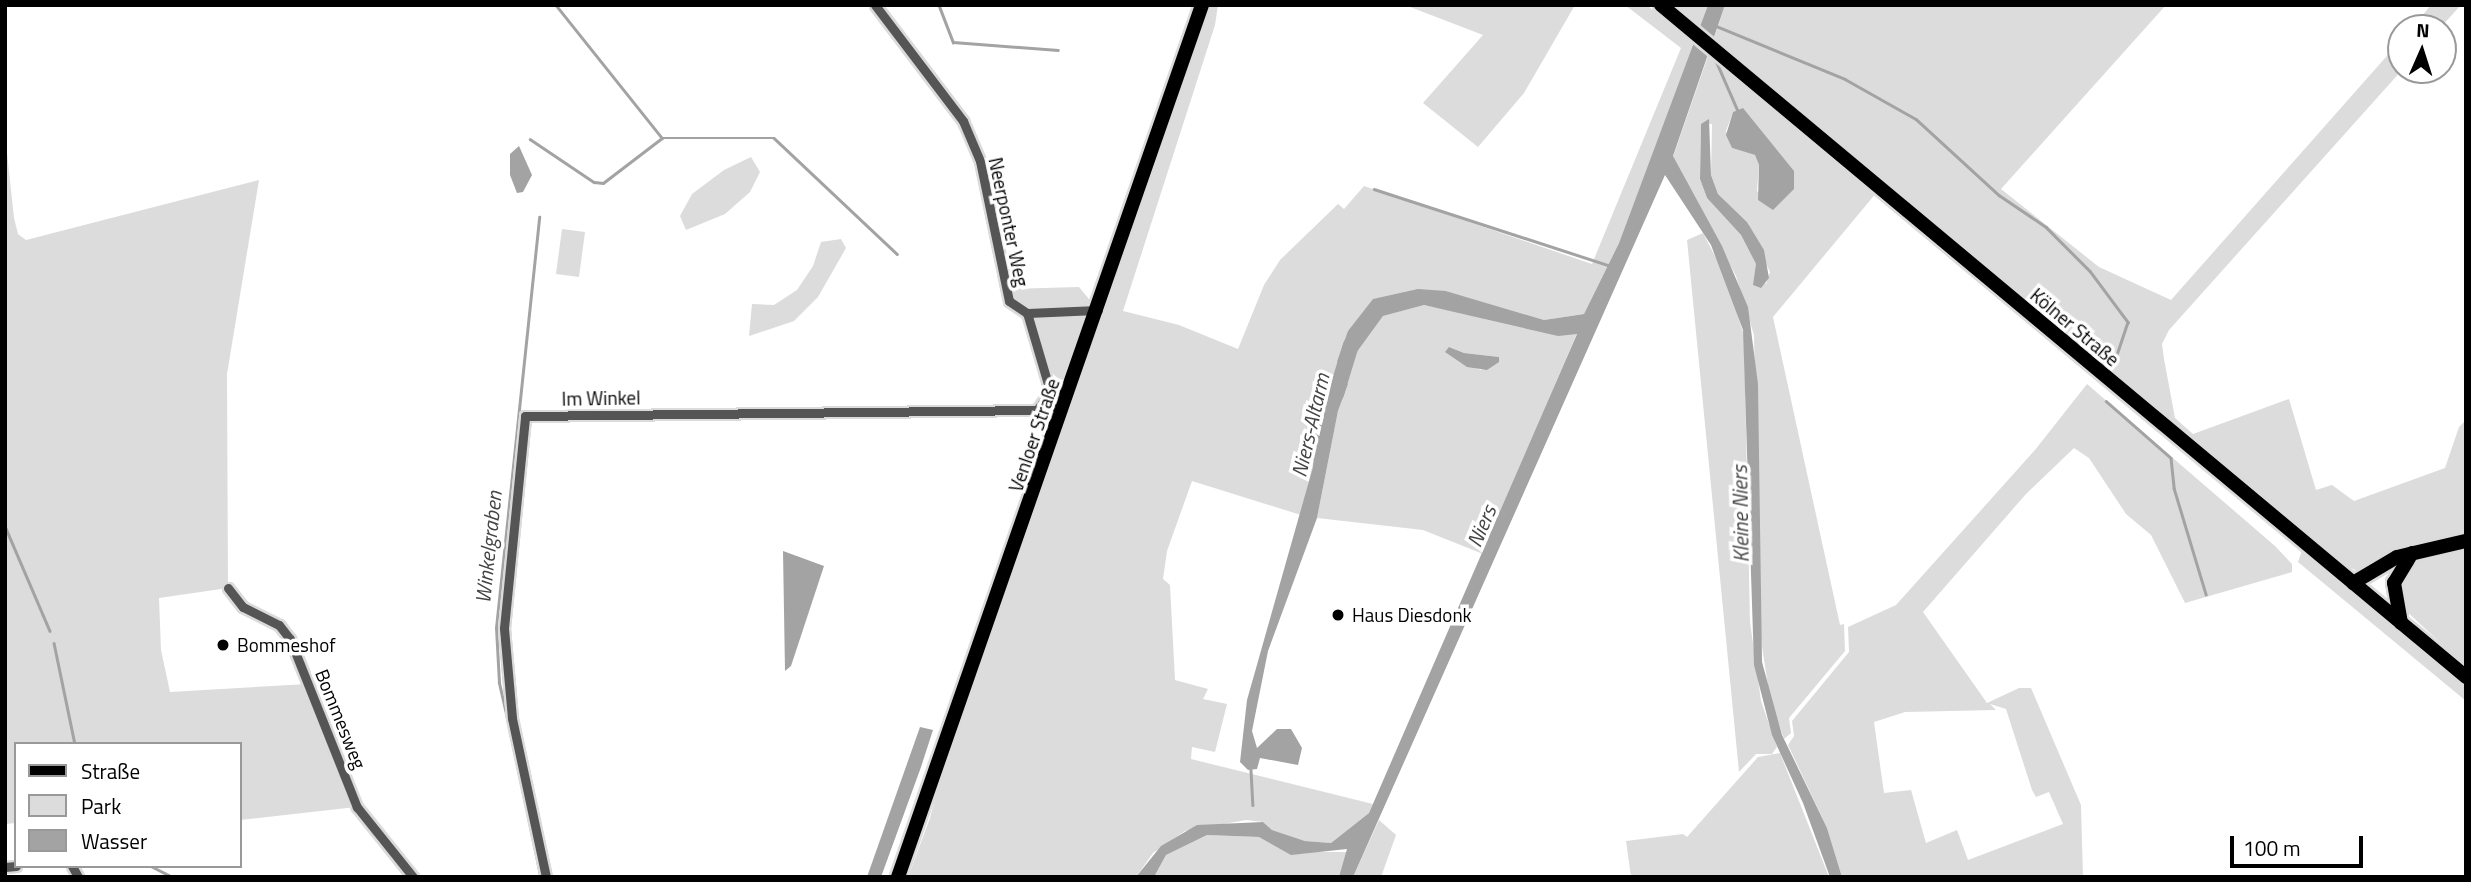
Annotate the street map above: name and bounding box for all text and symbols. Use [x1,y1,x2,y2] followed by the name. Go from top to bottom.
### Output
[2387,14,2457,84] north arrow
[2416,15,2430,44] text: N
[984,155,1034,289] street label: Neerponter Weg
[2026,283,2124,371] street label: Kölner Straße
[1286,371,1334,479] water label: Niers-Altarm
[1004,375,1064,495] street label: Venloer Straße
[561,386,641,410] street label: Im Winkel
[1727,465,1753,563] water label: Kleine Niers
[470,490,506,604] water label: Winkelgraben
[1461,501,1501,551] water label: Niers
[1352,604,1472,626] place label: Haus Diesdonk
[1330,607,1346,623] marker: Haus Diesdonk
[237,634,335,656] place label: Bommeshof
[215,637,231,653] marker: Bommeshof
[311,666,371,772] street label: Bommesweg
[14,742,242,868] legend
[81,755,140,787] text: Straße
[81,790,121,822] text: Park
[2233,822,2366,866] scale bar
[81,825,147,857] text: Wasser
[2243,832,2300,864] text: 100 m

